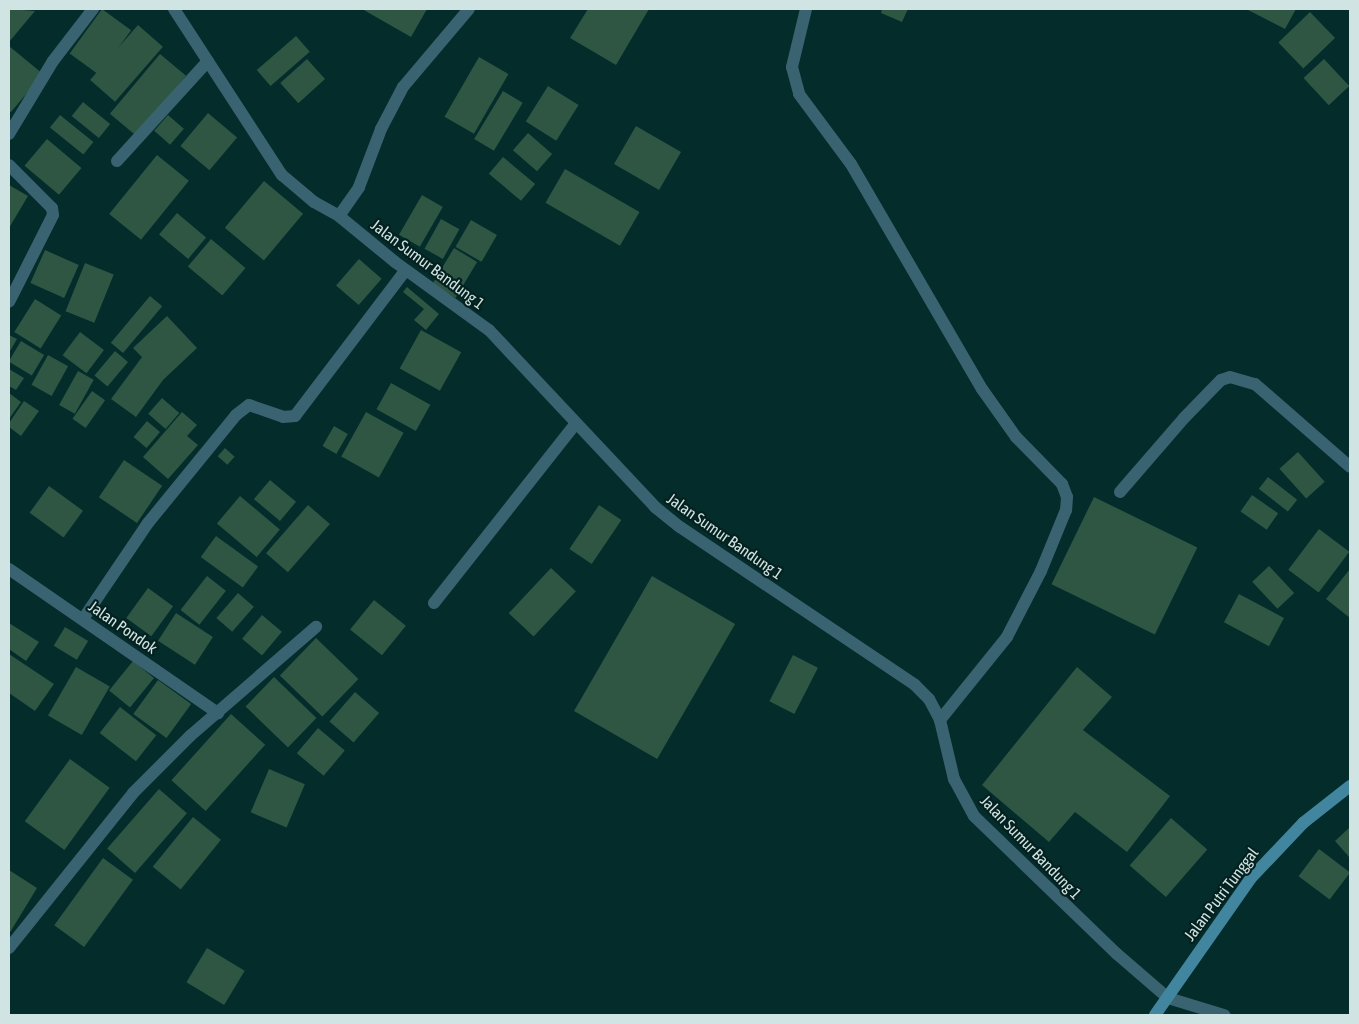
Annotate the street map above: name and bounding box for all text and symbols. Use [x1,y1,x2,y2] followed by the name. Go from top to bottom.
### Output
[367,215,489,313] street label: Jalan Sumur Bandung 1
[663,489,787,583] street label: Jalan Sumur Bandung 1
[85,596,161,658] street label: Jalan Pondok
[976,791,1086,903] street label: Jalan Sumur Bandung 1
[1180,844,1262,944] street label: Jalan Putri Tunggal

